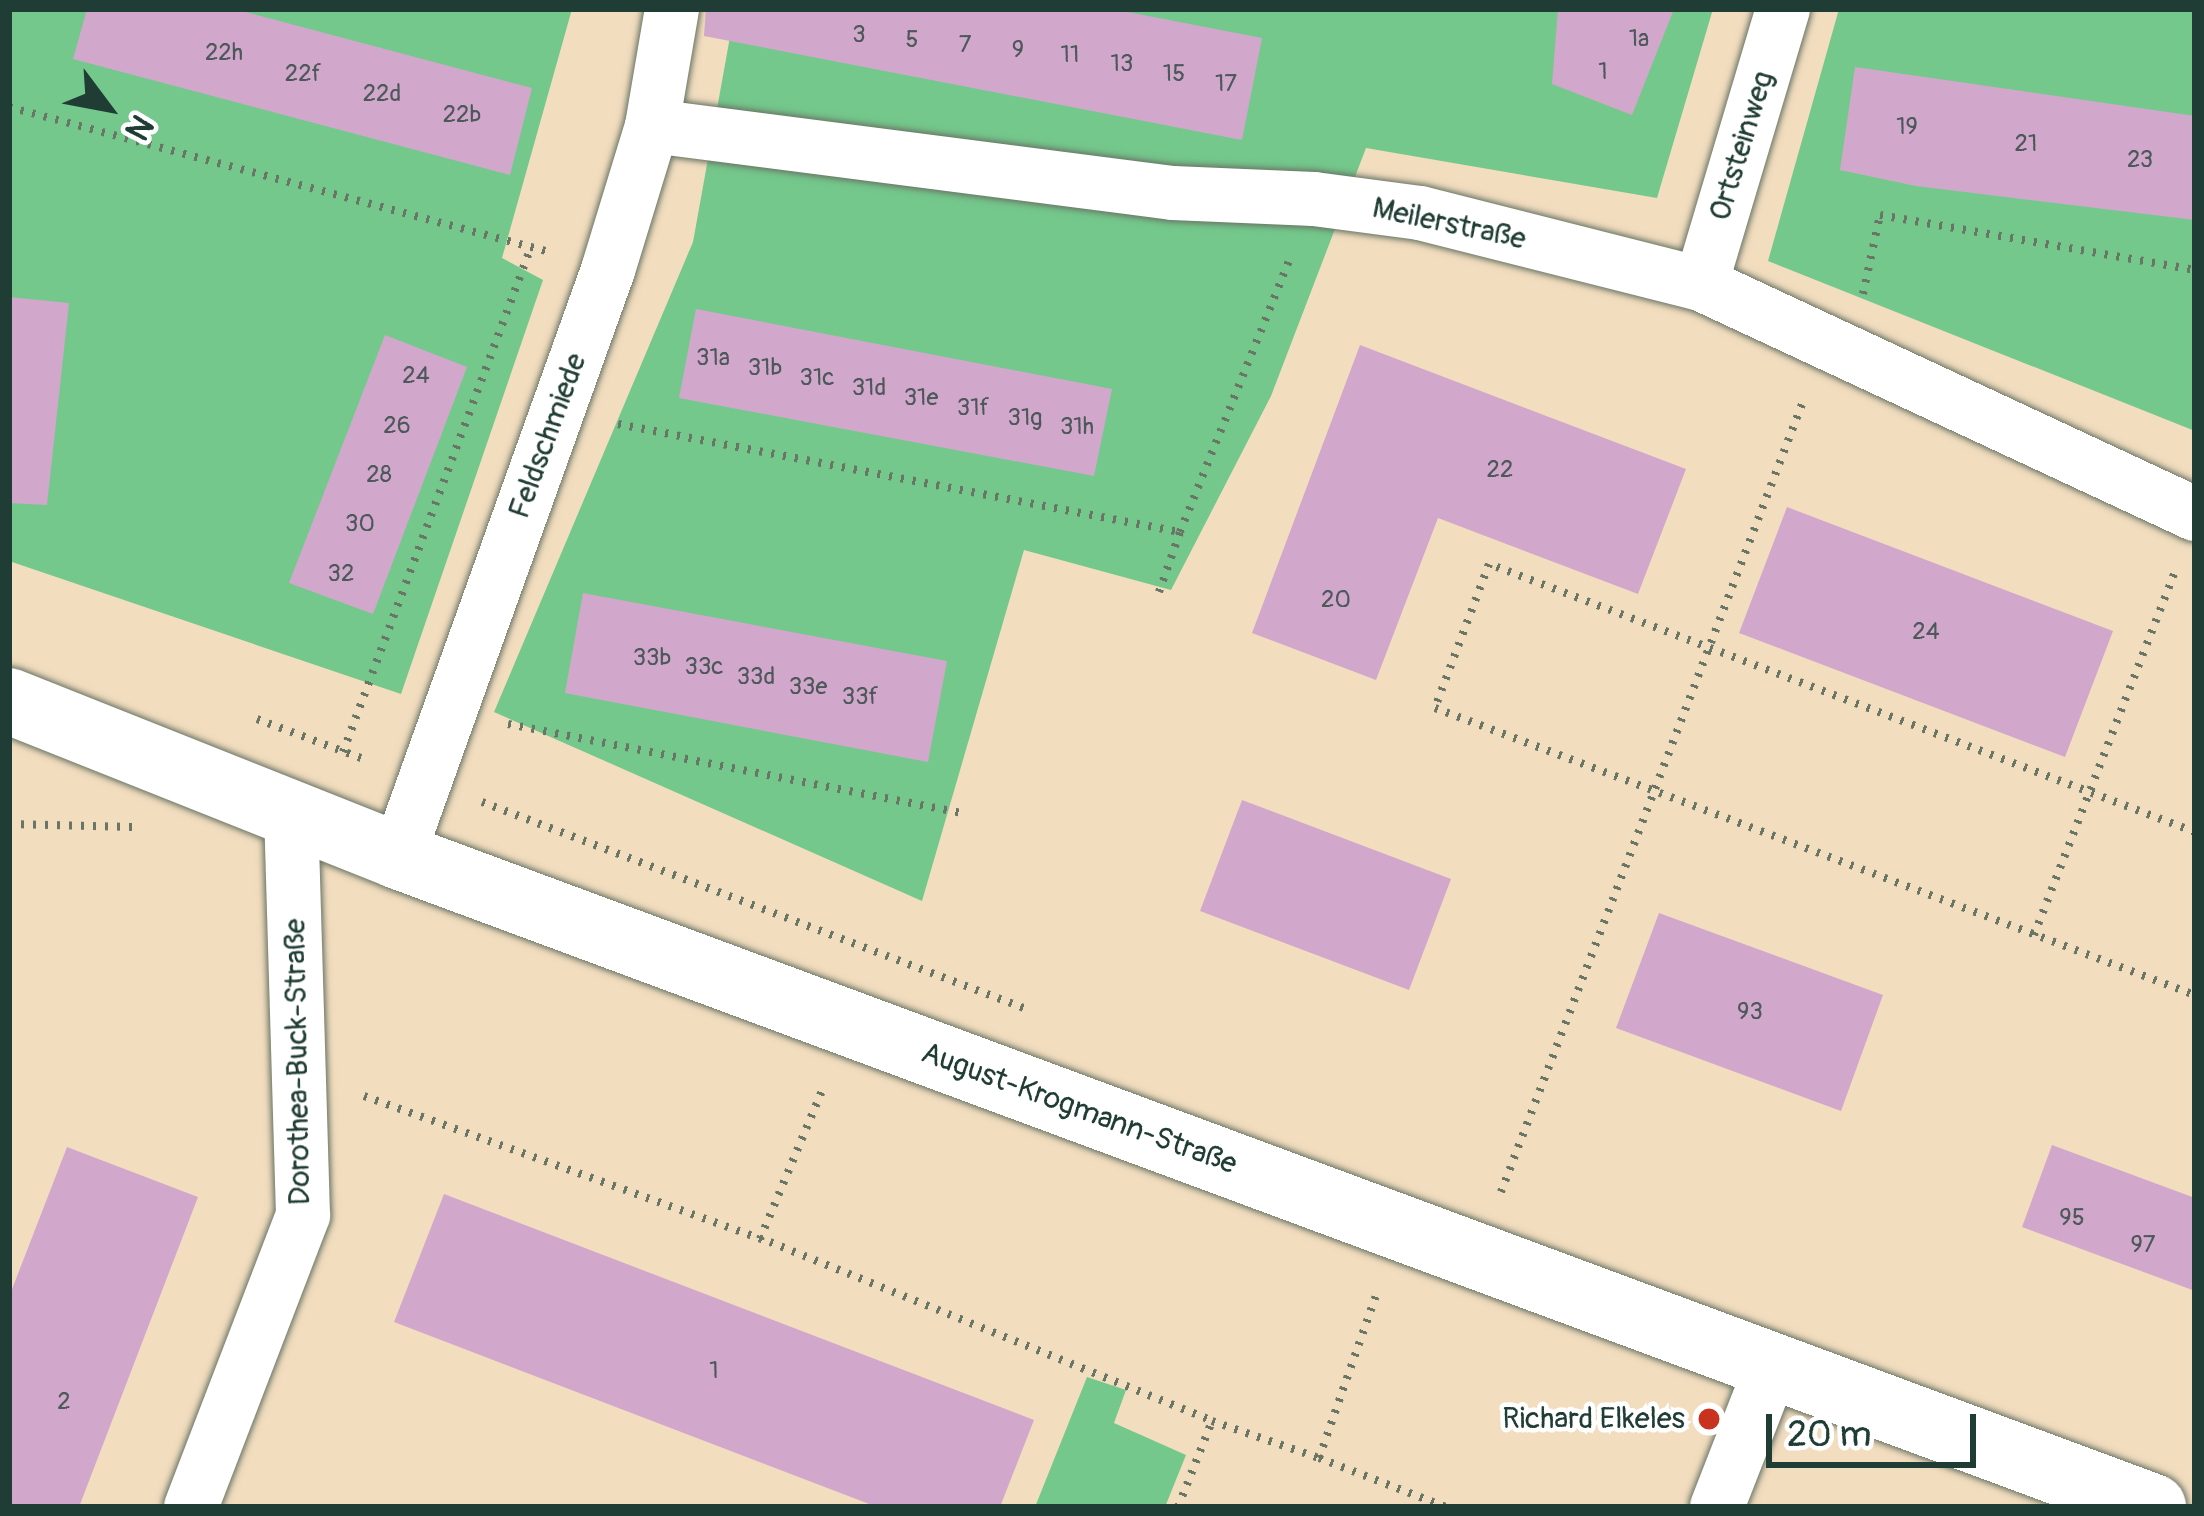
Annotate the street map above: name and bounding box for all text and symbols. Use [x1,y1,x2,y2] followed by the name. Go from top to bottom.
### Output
[852,21,866,49] house number: 3
[1629,25,1649,53] house number: 1a
[905,26,919,54] house number: 5
[959,31,971,59] house number: 7
[1012,36,1024,64] house number: 9
[205,39,243,67] house number: 22h
[1061,41,1079,69] house number: 11
[48,48,168,168] north arrow
[1111,50,1133,78] house number: 13
[1598,58,1608,86] house number: 1
[285,60,321,88] house number: 22f
[1163,60,1185,88] house number: 15
[1702,67,1782,225] street label: Ortsteinweg
[1215,70,1237,98] house number: 17
[363,80,401,108] house number: 22d
[443,101,481,129] house number: 22b
[116,107,162,148] text: N
[1896,113,1918,141] house number: 19
[2015,130,2037,158] house number: 21
[2127,146,2153,174] house number: 23
[1369,190,1529,258] street label: Meilerstraße
[696,344,730,372] house number: 31a
[501,349,595,523] street label: Feldschmiede
[748,354,782,382] house number: 31b
[402,362,430,390] house number: 24
[800,364,834,392] house number: 31c
[852,374,886,402] house number: 31d
[904,384,938,412] house number: 31e
[957,394,989,422] house number: 31f
[1008,404,1042,432] house number: 31g
[383,412,411,440] house number: 26
[1060,413,1094,441] house number: 31h
[1487,456,1513,484] house number: 22
[366,461,392,489] house number: 28
[345,510,375,538] house number: 30
[328,560,354,588] house number: 32
[1321,586,1351,614] house number: 20
[1912,618,1940,646] house number: 24
[633,644,671,672] house number: 33b
[685,653,723,681] house number: 33c
[737,663,775,691] house number: 33d
[789,673,827,701] house number: 33e
[842,683,878,711] house number: 33f
[278,918,318,1206] street label: Dorothea-Buck-Straße
[1737,998,1763,1026] house number: 93
[916,1035,1242,1183] street label: August-Krogmann-Straße
[2059,1204,2085,1232] house number: 95
[2130,1231,2156,1259] house number: 97
[709,1357,719,1385] house number: 1
[57,1388,71,1416] house number: 2
[1772,1390,1982,1464] scale bar
[1502,1401,1685,1437] place label: Richard Elkeles
[1696,1406,1722,1432] marker: Richard Elkeles
[1787,1412,1872,1457] text: 20 m

